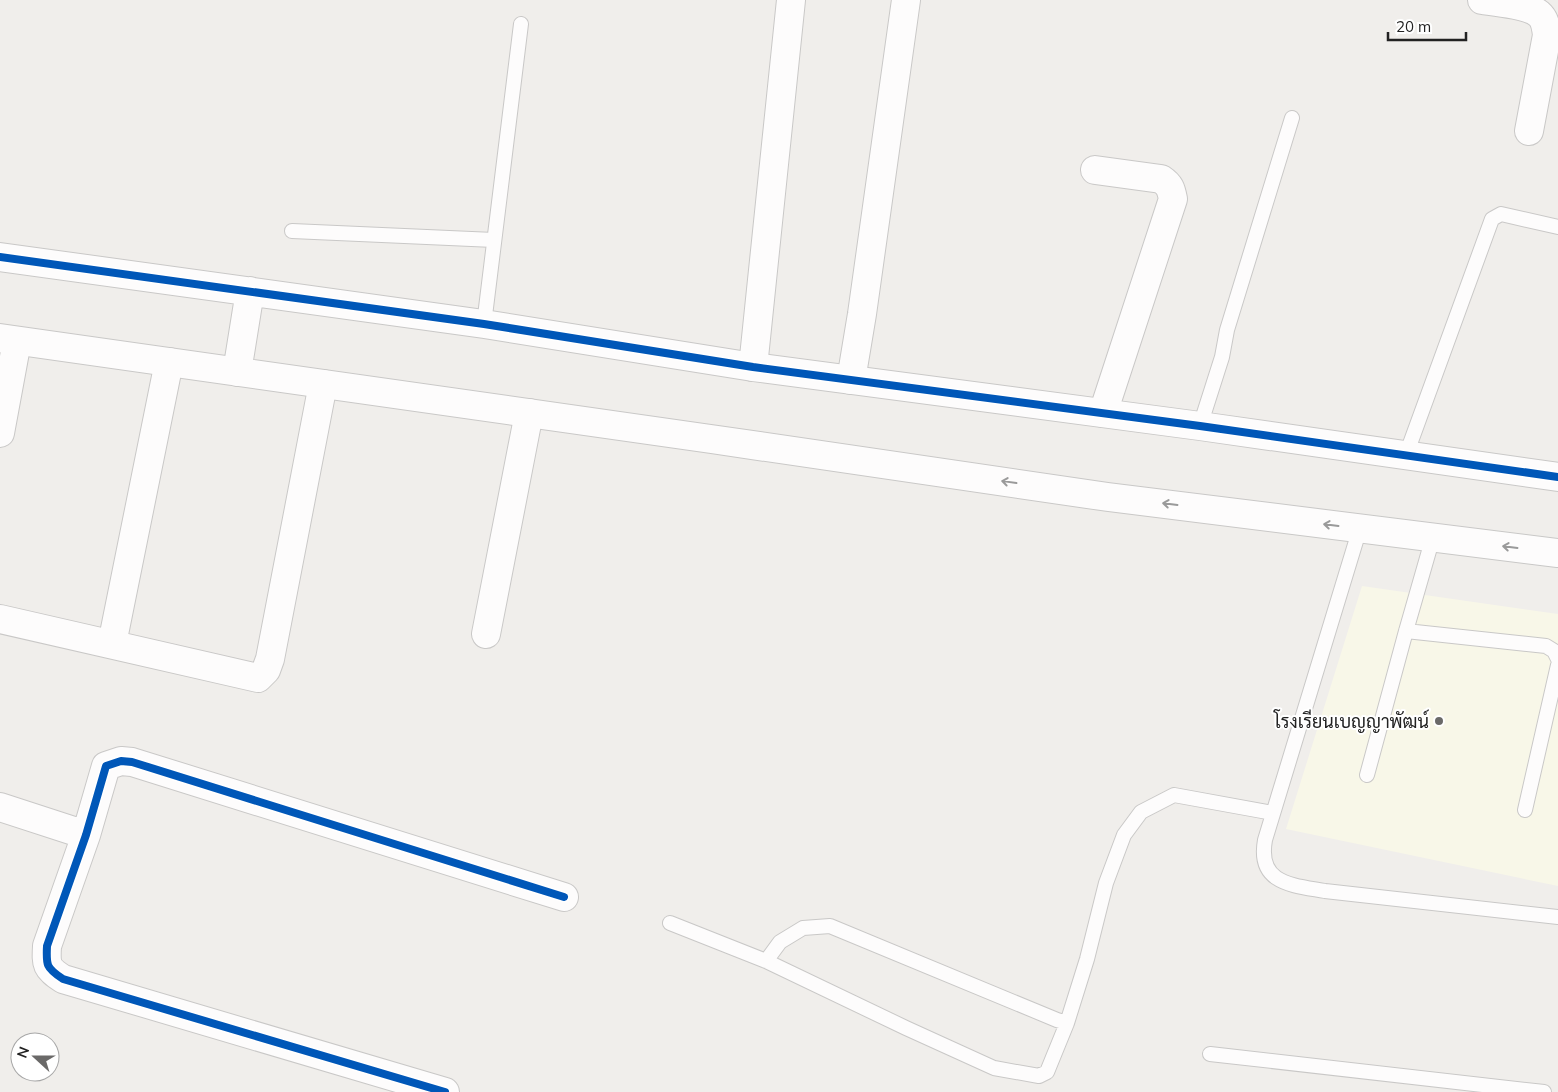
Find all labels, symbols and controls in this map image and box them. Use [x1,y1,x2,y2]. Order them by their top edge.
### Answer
scale bar [1388,10,1466,42]
text: 20 m [1396,17,1431,36]
one-way arrow [1001,477,1017,487]
one-way arrow [1162,499,1178,509]
one-way arrow [1323,520,1339,530]
one-way arrow [1502,542,1518,552]
place label: โรงเรียนเบญญาพัฒน์ [1273,709,1429,733]
marker: โรงเรียนเบญญาพัฒน์ [1433,715,1445,727]
north arrow [10,1032,60,1082]
text: N [13,1044,33,1061]

